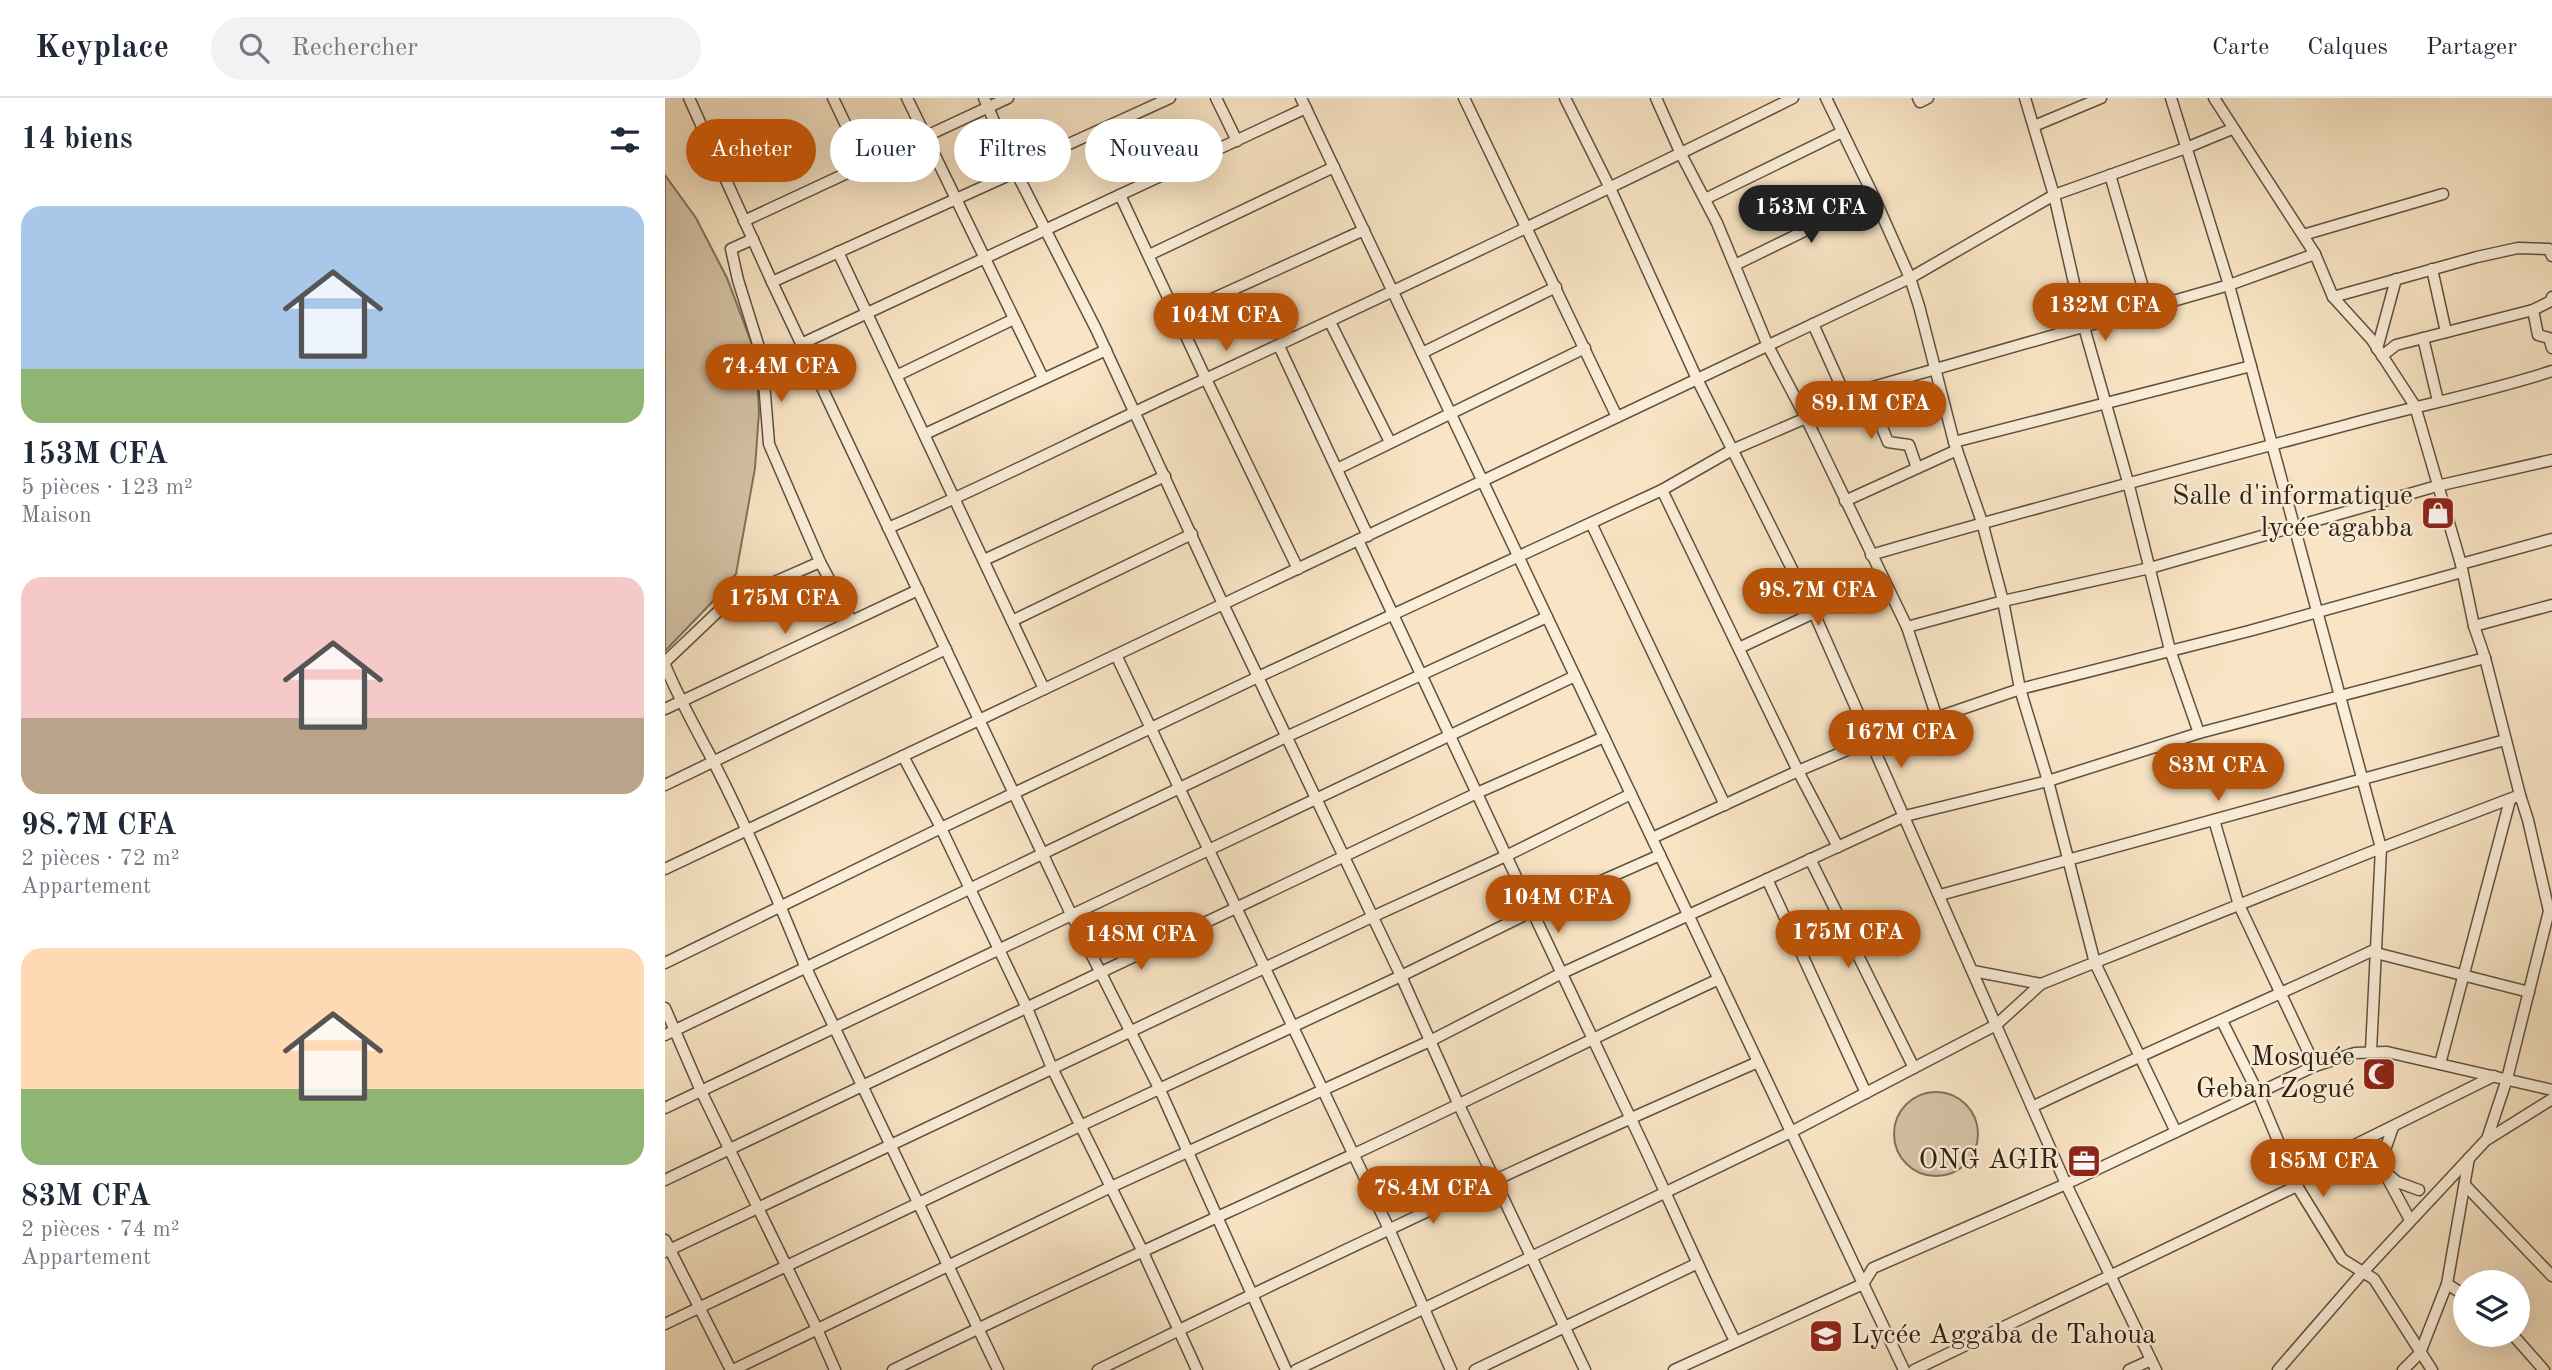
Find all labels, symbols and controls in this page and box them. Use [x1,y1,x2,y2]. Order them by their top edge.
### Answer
search box [211,17,701,80]
icon: search [235,29,273,67]
text: Keyplace [35,32,169,65]
text: Rechercher [291,35,418,61]
text: Carte [2212,36,2269,60]
text: Calques [2307,36,2388,60]
text: Partager [2426,36,2517,60]
chip: Acheter [686,119,816,182]
chip: Louer [830,119,940,182]
chip: Filtres [954,119,1071,182]
chip: Nouveau [1085,119,1223,182]
icon: filters [606,121,644,159]
text: 14 biens [21,125,133,155]
pin: 153M CFA [1739,186,1883,245]
text: 153M CFA [1755,196,1867,219]
icon: home [270,251,396,377]
pin: 132M CFA [2033,284,2177,343]
pin: 104M CFA [1154,294,1298,353]
text: 132M CFA [2049,294,2161,317]
text: 104M CFA [1170,304,1282,327]
pin: 74.4M CFA [701,344,861,404]
text: 74.4M CFA [721,355,841,378]
pin: 89.1M CFA [1791,382,1951,441]
text: 89.1M CFA [1811,392,1931,415]
text: 153M CFA [21,440,168,470]
text: 5 pièces · 123 m² [21,476,193,499]
place label: Salle d'informatique lycée agabba [2172,483,2413,543]
shop icon: Salle d'informatique lycée agabba [2419,494,2457,532]
text: Maison [21,504,92,527]
pin: 98.7M CFA [1738,568,1898,628]
pin: 175M CFA [713,576,857,636]
text: 98.7M CFA [1758,579,1878,602]
text: 175M CFA [729,587,841,610]
icon: home [270,622,396,748]
pin: 167M CFA [1829,710,1973,770]
text: 167M CFA [1845,721,1957,744]
pin: 83M CFA [2153,744,2283,803]
text: 83M CFA [2168,754,2268,777]
text: 98.7M CFA [21,811,177,841]
text: 2 pièces · 72 m² [21,847,180,870]
text: Appartement [21,875,151,898]
pin: 104M CFA [1486,876,1630,935]
text: 104M CFA [1502,886,1614,909]
pin: 175M CFA [1776,910,1920,970]
pin: 148M CFA [1069,912,1213,972]
text: 175M CFA [1792,921,1904,944]
text: 148M CFA [1085,923,1197,946]
icon: home [270,993,396,1119]
place label: Mosquée Geban Zogué [2196,1044,2355,1104]
mosque icon: Mosquée Geban Zogué [2360,1055,2398,1093]
pin: 185M CFA [2251,1140,2395,1199]
office icon: ONG AGIR [2065,1142,2103,1180]
place label: ONG AGIR [1919,1147,2059,1175]
text: 185M CFA [2267,1150,2379,1173]
pin: 78.4M CFA [1353,1166,1513,1226]
text: 78.4M CFA [1373,1177,1493,1200]
text: 83M CFA [21,1182,151,1212]
text: 2 pièces · 74 m² [21,1218,180,1241]
text: Appartement [21,1246,151,1269]
map controls [2453,1270,2530,1347]
button: layers [2453,1270,2530,1347]
school or university icon: Lycée Aggaba de Tahoua [1807,1317,1845,1355]
place label: Lycée Aggaba de Tahoua [1851,1322,2156,1350]

